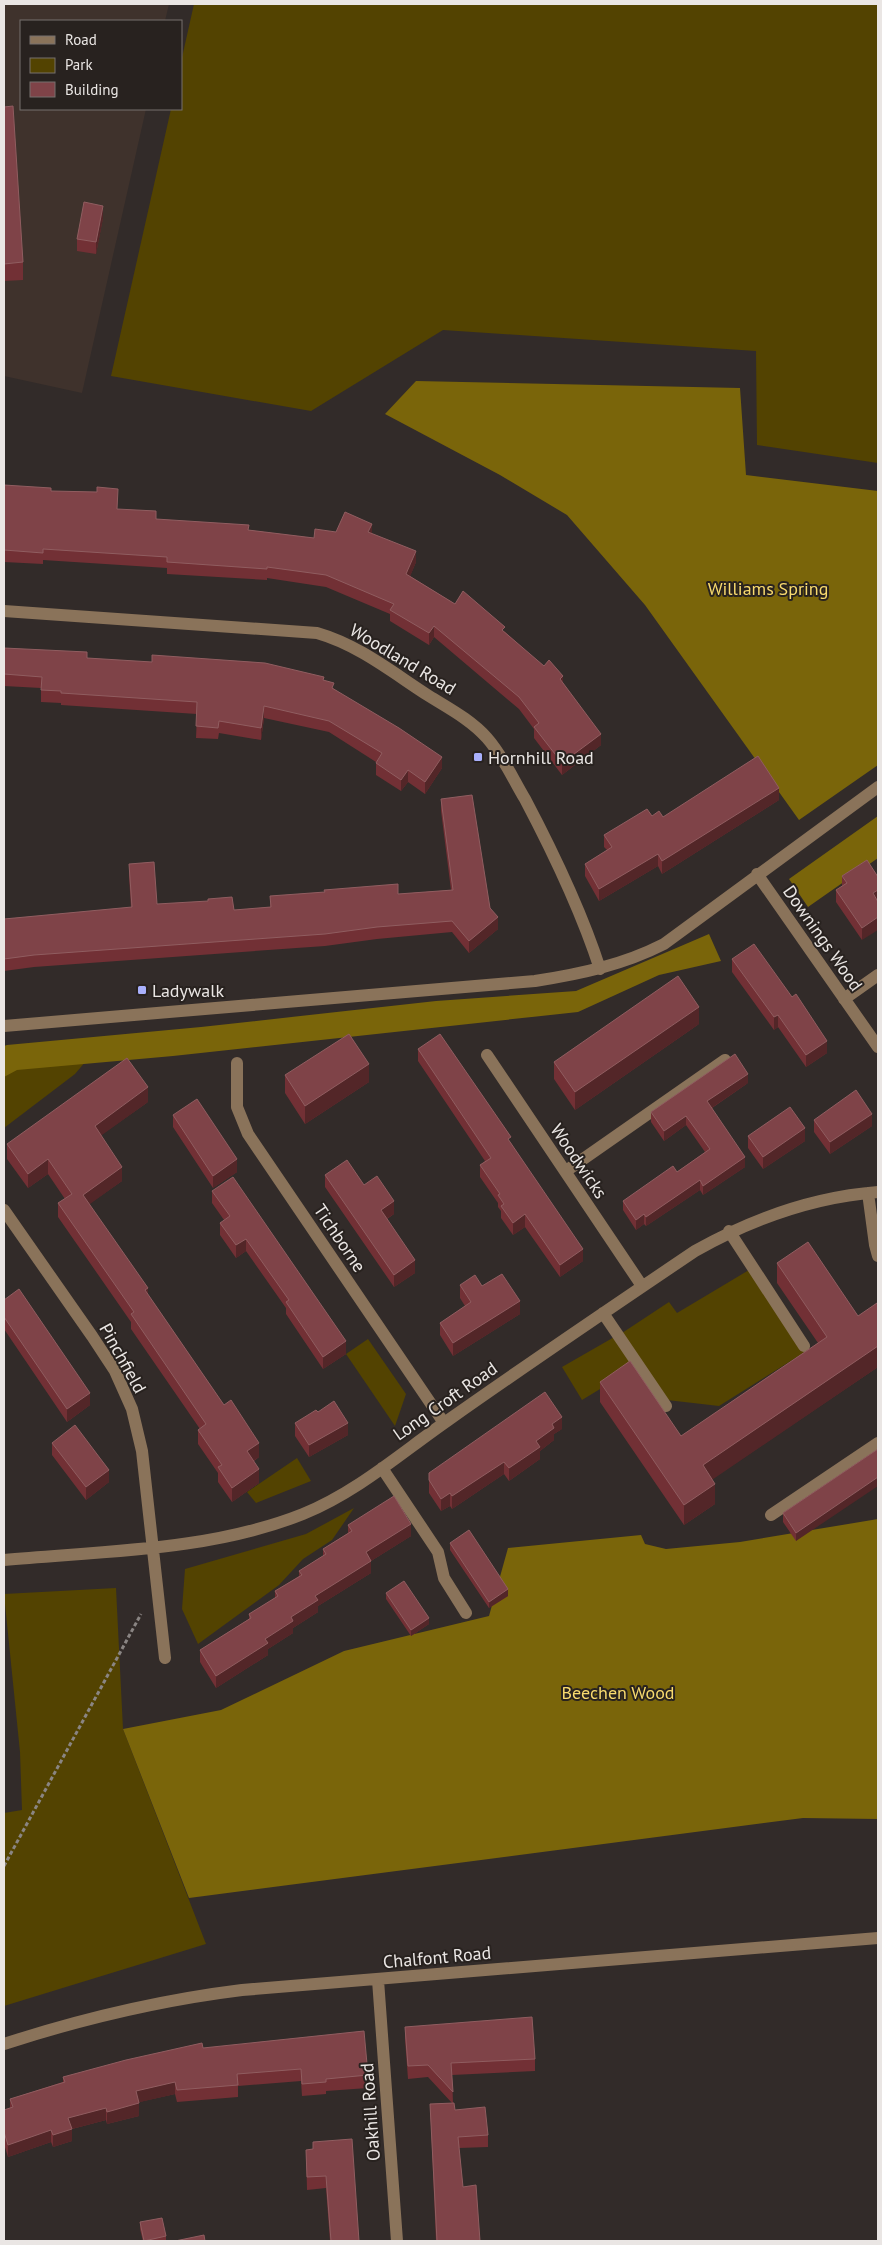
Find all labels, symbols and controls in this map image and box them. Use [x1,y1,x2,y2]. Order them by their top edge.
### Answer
legend [20,20,182,110]
text: Road [65,30,97,49]
text: Park [65,55,93,74]
text: Building [65,80,119,99]
park label: Williams Spring [708,577,828,600]
street label: Woodland Road [346,618,460,700]
place label: Hornhill Road [488,746,594,769]
marker: Hornhill Road [472,751,484,763]
street label: Downings Wood [778,881,868,995]
place label: Ladywalk [152,979,224,1002]
marker: Ladywalk [136,984,148,996]
street label: Woodwicks [546,1119,612,1203]
street label: Tichborne [309,1200,371,1276]
street label: Pinchfield [94,1319,152,1397]
street label: Long Croft Road [388,1357,502,1445]
park label: Beechen Wood [562,1681,674,1704]
street label: Chalfont Road [382,1941,492,1973]
street label: Oakhill Road [355,2062,385,2162]

